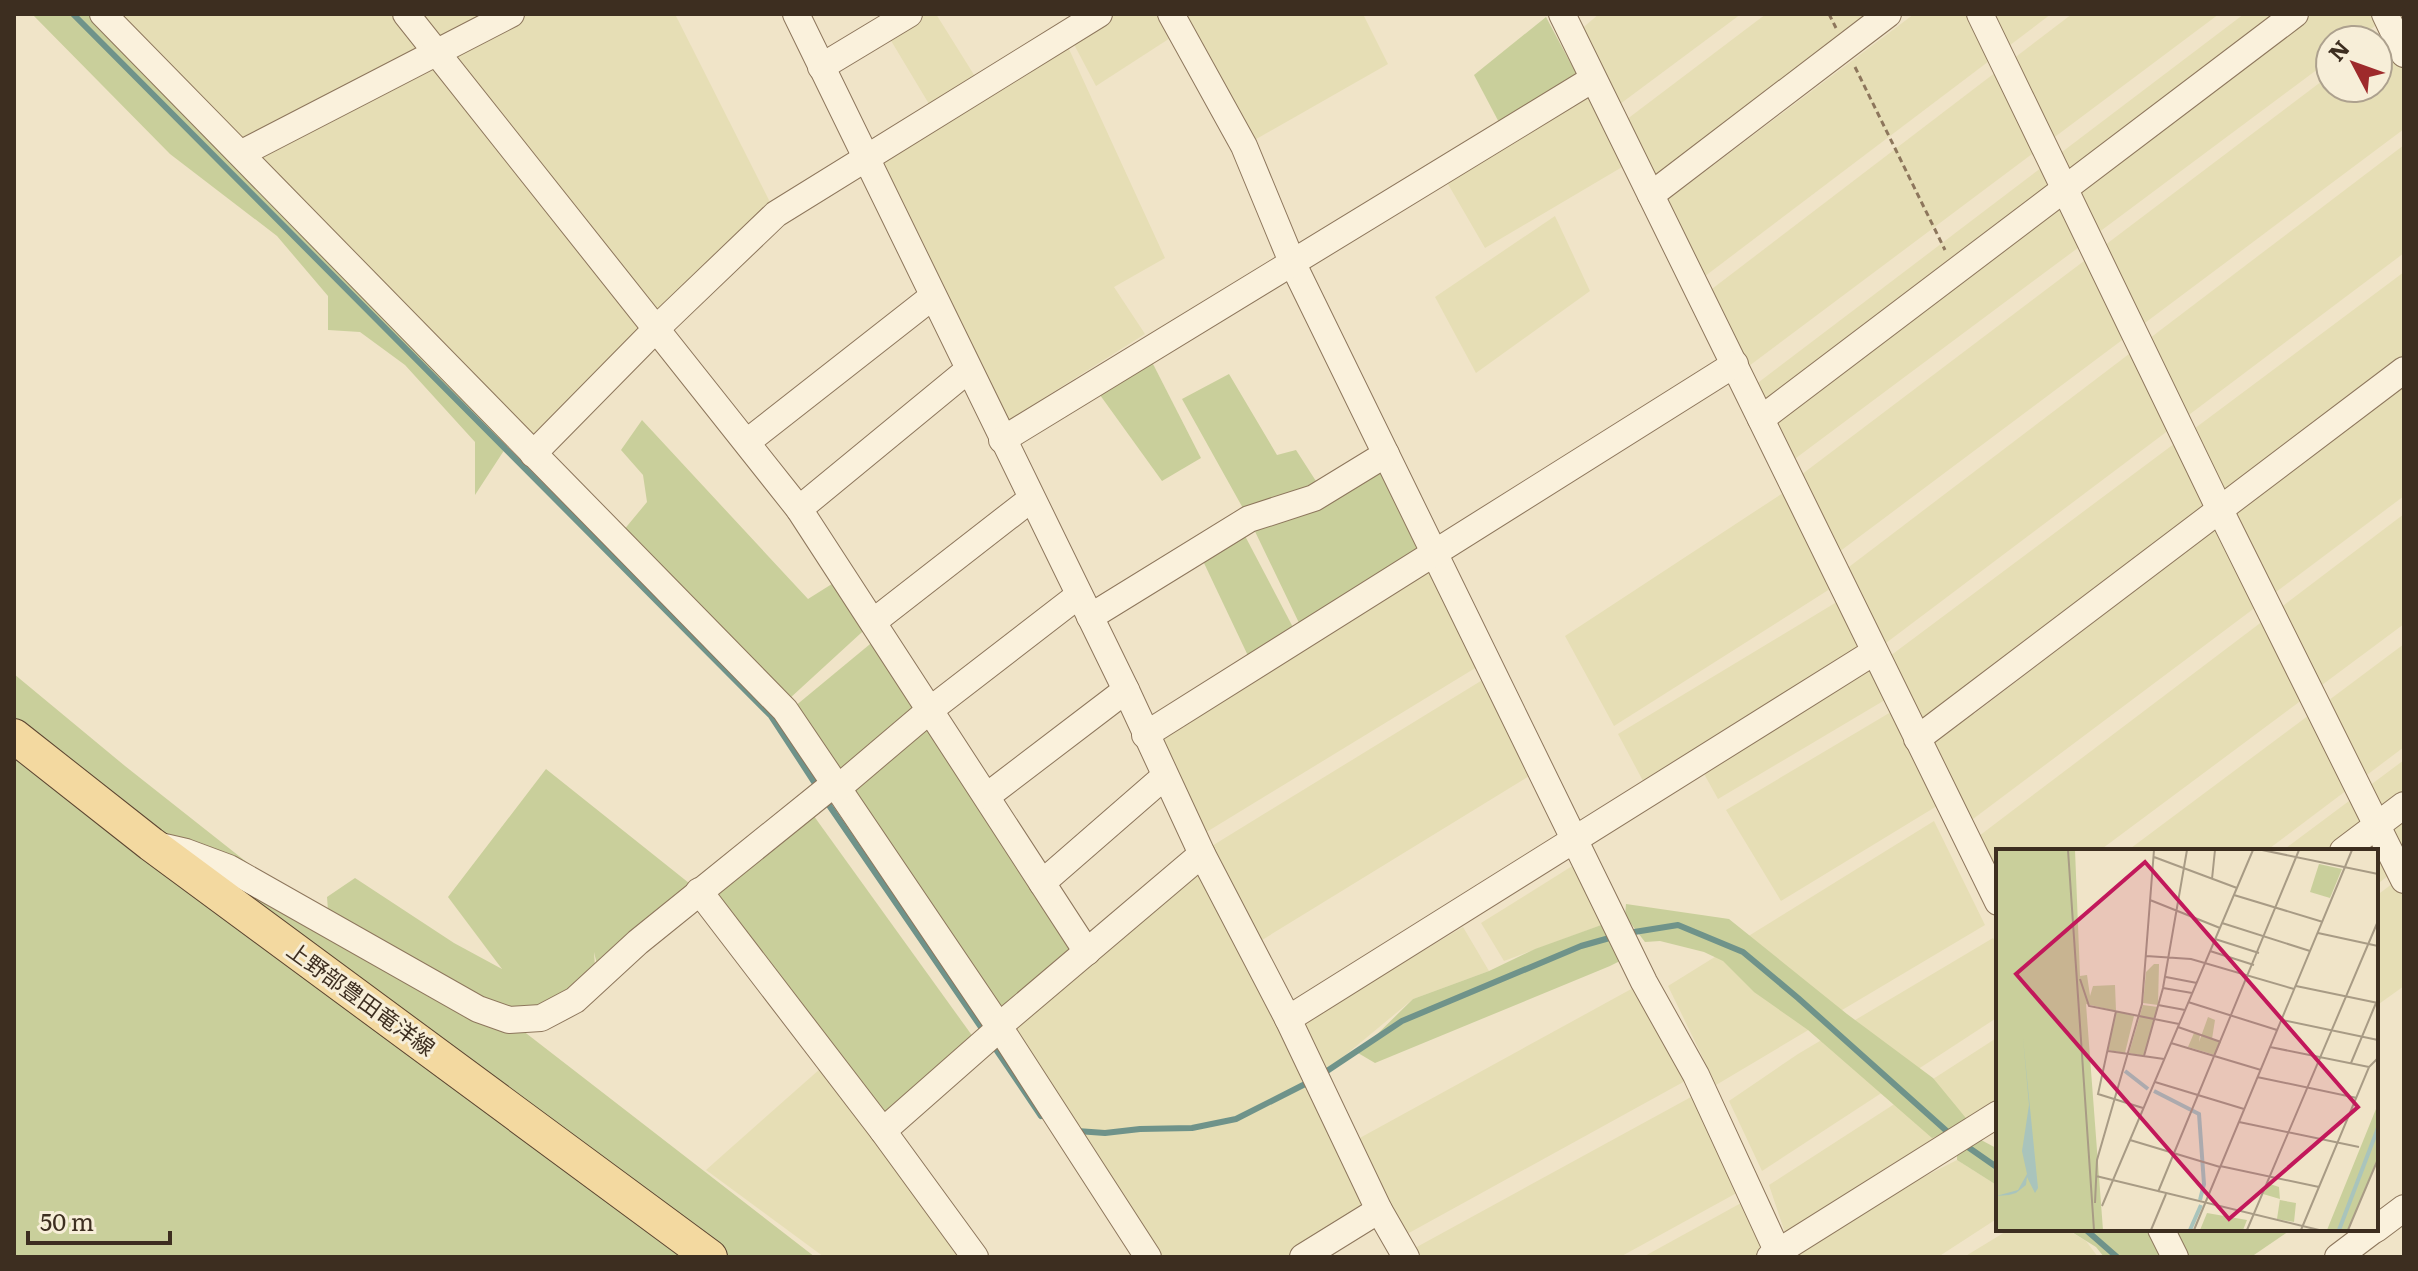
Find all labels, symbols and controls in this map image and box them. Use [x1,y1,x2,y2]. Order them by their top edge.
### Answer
north arrow [2314,24,2394,104]
text: N [2319,32,2356,68]
inset map [1996,849,2378,1231]
street label: 上野部豊田竜洋線 [281,933,443,1063]
scale bar [28,1195,170,1245]
text: 50 m [40,1203,94,1238]

